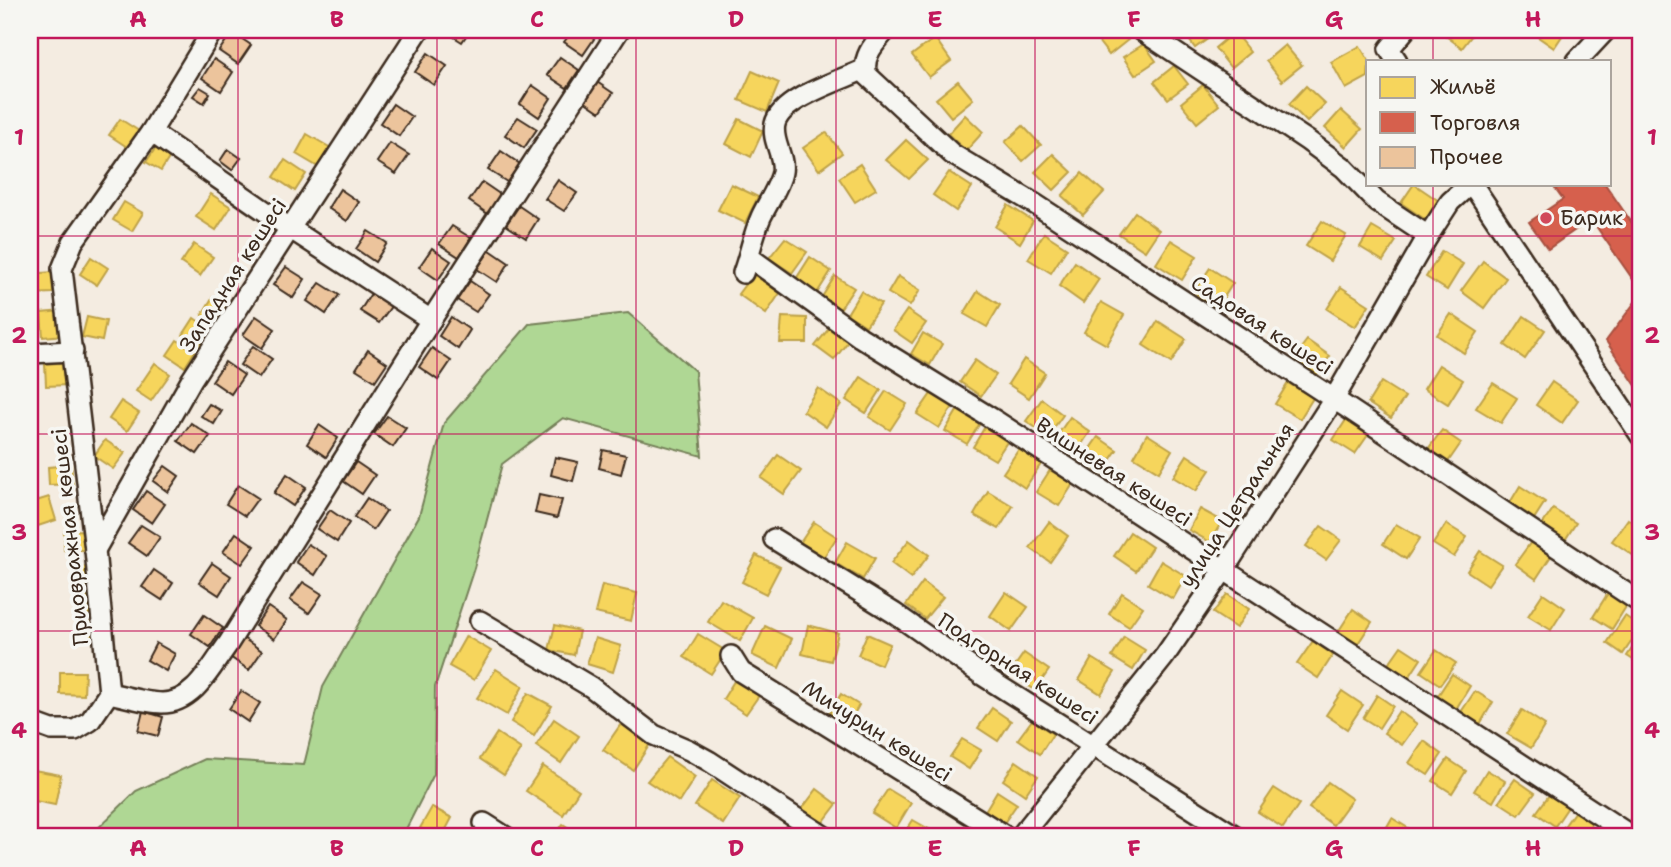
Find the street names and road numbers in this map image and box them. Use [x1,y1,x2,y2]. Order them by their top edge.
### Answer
street label: Западная көшесі [173,193,293,357]
street label: Садовая көшесі [1186,269,1338,381]
street label: Вишневая көшесі [1030,411,1198,533]
street label: улица Цетральная [1173,417,1301,593]
street label: Приовражная көшесі [45,427,95,647]
street label: Подгорная көшесі [933,607,1103,731]
street label: Мичурин көшесі [797,674,957,788]

